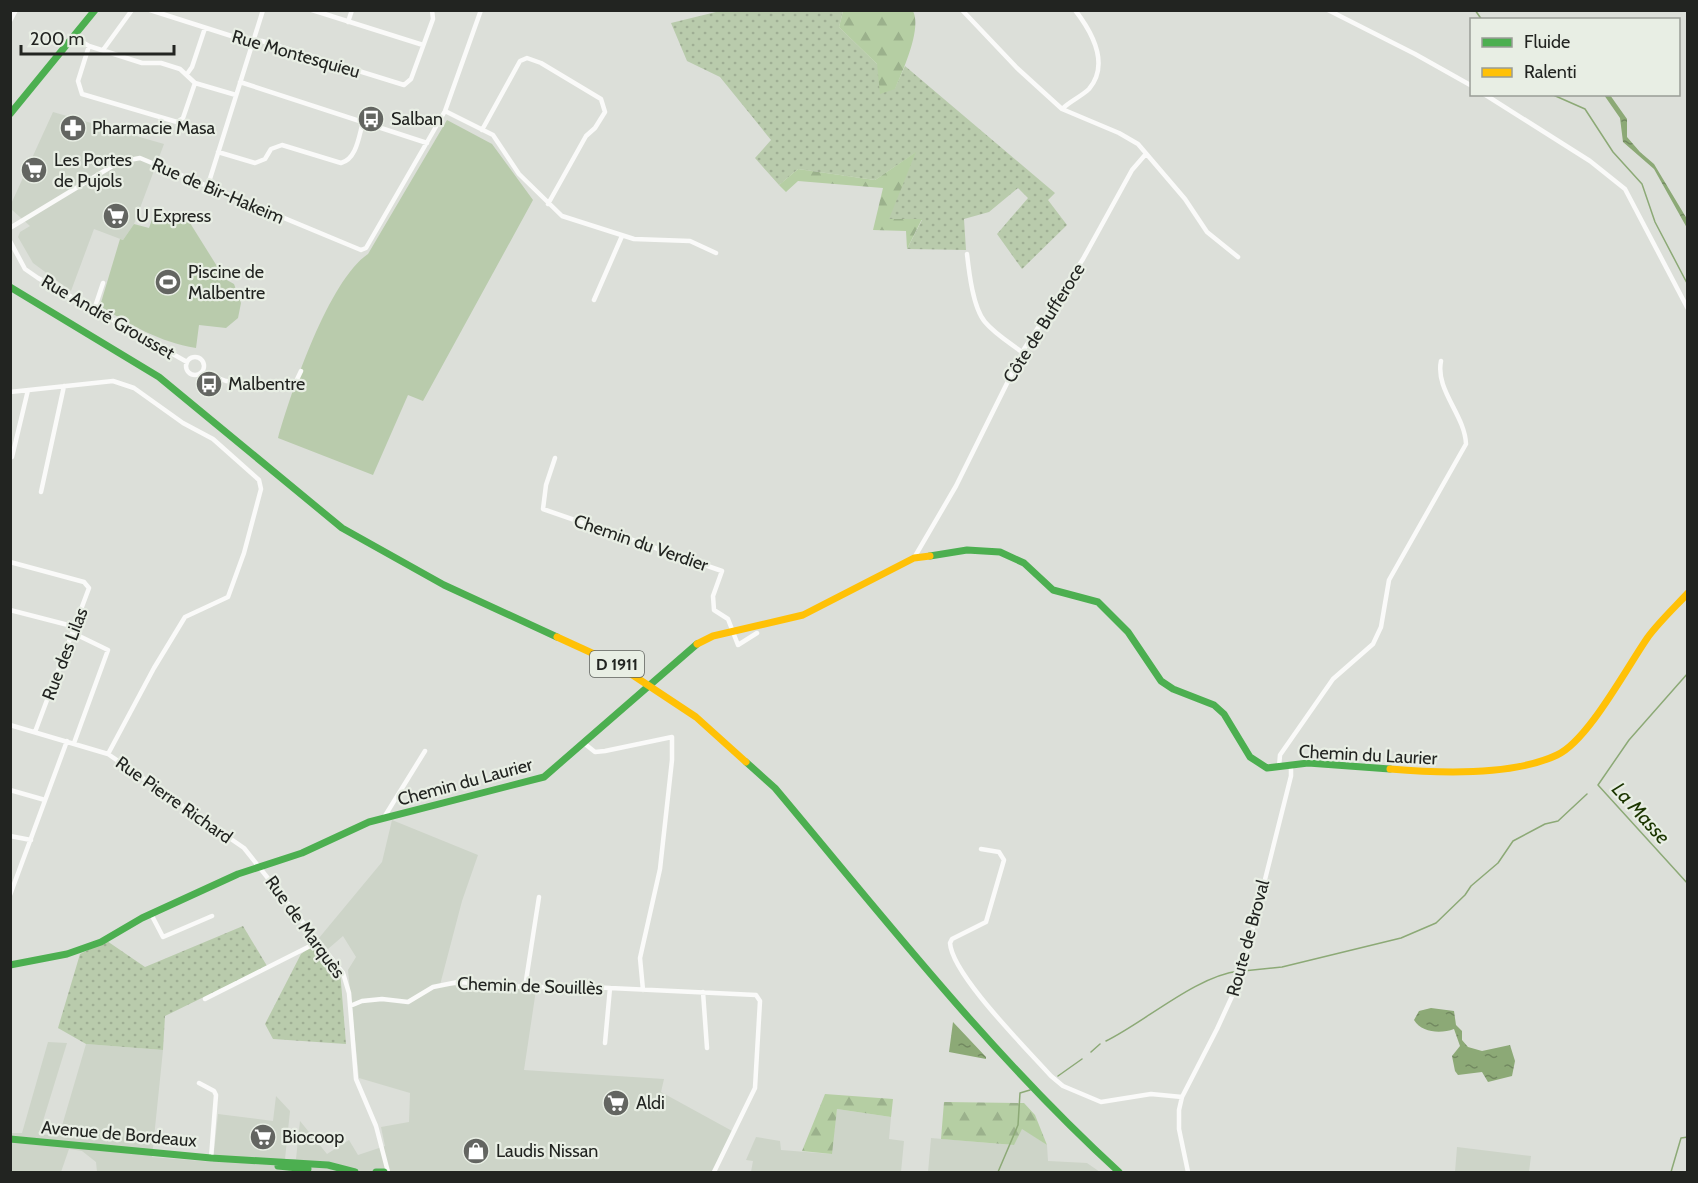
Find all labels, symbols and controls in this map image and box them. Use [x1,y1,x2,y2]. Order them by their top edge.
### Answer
scale bar [21,18,174,56]
legend [1470,18,1680,96]
street label: Rue Montesquieu [229,25,363,83]
text: 200 m [30,28,84,50]
text: Fluide [1524,31,1570,53]
text: Ralenti [1524,61,1577,83]
bus stop icon: Salban [356,104,386,134]
place label: Salban [391,108,443,130]
pharmacy icon: Pharmacie Masa [58,113,88,143]
place label: Pharmacie Masa [92,117,216,139]
place label: Les Portes de Pujols [54,149,132,192]
street label: Rue de Bir-Hakeim [149,153,287,229]
supermarket icon: Les Portes de Pujols [19,155,49,185]
supermarket icon: U Express [101,201,131,231]
place label: U Express [136,205,211,227]
street label: Côte de Bufferoce [998,259,1090,387]
place label: Piscine de Malbentre [188,261,265,304]
sports icon: Piscine de Malbentre [153,267,183,297]
street label: Rue André Grousset [37,270,179,364]
bus stop icon: Malbentre [194,369,224,399]
place label: Malbentre [228,373,305,395]
street label: Chemin du Verdier [571,510,711,576]
street label: Rue des Lilas [37,605,93,703]
road number: D 1911 [590,651,644,677]
street label: Chemin du Laurier [1298,740,1438,770]
street label: Rue Pierre Richard [111,752,237,848]
street label: Chemin du Laurier [395,753,535,811]
water label: La Masse [1607,777,1675,849]
street label: Rue de Marquès [260,871,350,983]
street label: Route de Broval [1222,877,1274,999]
street label: Chemin de Souillès [457,972,603,1000]
supermarket icon: Aldi [601,1088,631,1118]
place label: Aldi [636,1092,665,1114]
street label: Avenue de Bordeaux [40,1116,198,1152]
supermarket icon: Biocoop [248,1122,278,1152]
place label: Biocoop [282,1126,344,1148]
shop icon: Laudis Nissan [461,1136,491,1166]
place label: Laudis Nissan [496,1140,598,1162]

